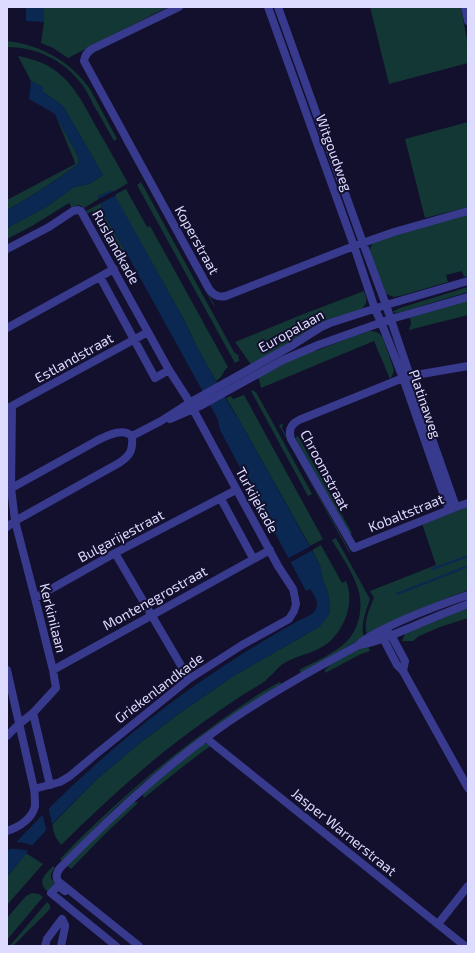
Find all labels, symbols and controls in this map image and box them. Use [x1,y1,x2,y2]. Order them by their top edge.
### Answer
street label: Witgoudweg [313,112,356,194]
street label: Koperstraat [172,202,223,277]
street label: Ruslandkade [89,207,144,287]
street label: Europalaan [255,306,327,356]
street label: Estlandstraat [32,329,116,386]
street label: Platinaweg [406,367,445,441]
street label: Chroomstraat [297,427,354,513]
street label: Turkijekade [232,464,282,536]
street label: Kobaltstraat [366,490,446,535]
street label: Bulgarijestraat [75,506,167,565]
street label: Montenegrostraat [100,562,210,633]
street label: Kerkinilaan [37,581,70,654]
street label: Griekenlandkade [111,649,206,726]
street label: Jasper Warnerstraat [288,784,400,879]

